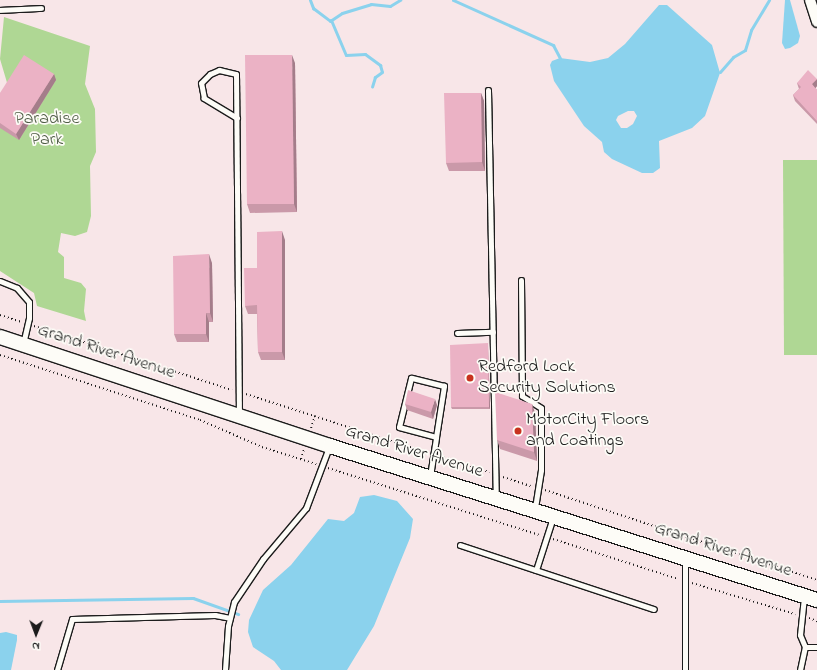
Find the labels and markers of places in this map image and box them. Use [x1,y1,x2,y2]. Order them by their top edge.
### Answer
place label: Redford Lock Security Solutions [478,357,616,400]
marker: Redford Lock Security Solutions [465,373,475,383]
place label: MotorCity Floors and Coatings [526,410,649,452]
marker: MotorCity Floors and Coatings [513,426,523,436]

